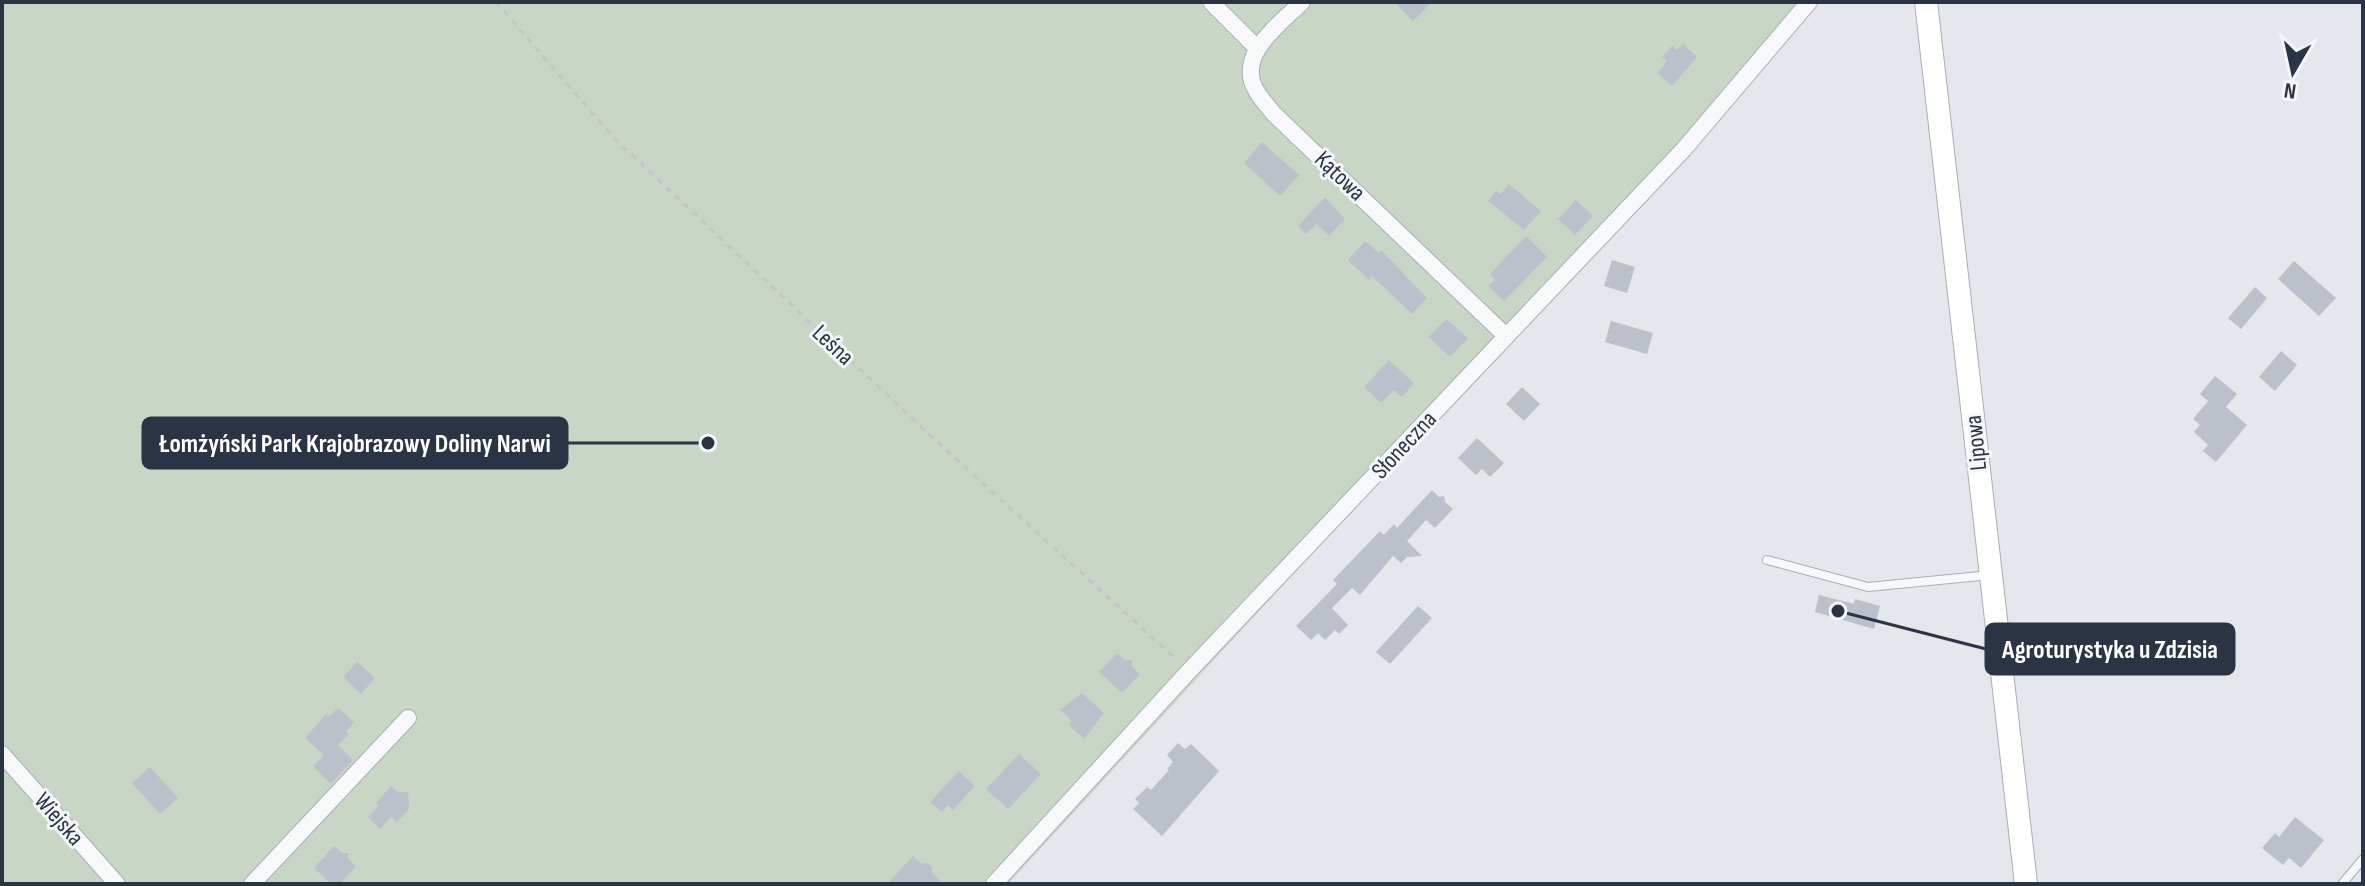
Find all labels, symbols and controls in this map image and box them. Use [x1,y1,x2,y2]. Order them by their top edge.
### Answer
north arrow [2253,32,2333,112]
text: N [2282,76,2298,105]
street label: Kątowa [1309,145,1371,207]
street label: Leśna [806,319,860,371]
street label: Słoneczna [1365,405,1443,485]
street label: Lipowa [1959,414,1993,472]
callout: Łomżyński Park Krajobrazowy Doliny Narwi [143,418,567,468]
text: Łomżyński Park Krajobrazowy Doliny Narwi [158,429,551,460]
callout: Agroturystyka u Zdzisia [1986,624,2234,674]
text: Agroturystyka u Zdzisia [2001,635,2218,666]
street label: Wiejska [28,786,90,852]

